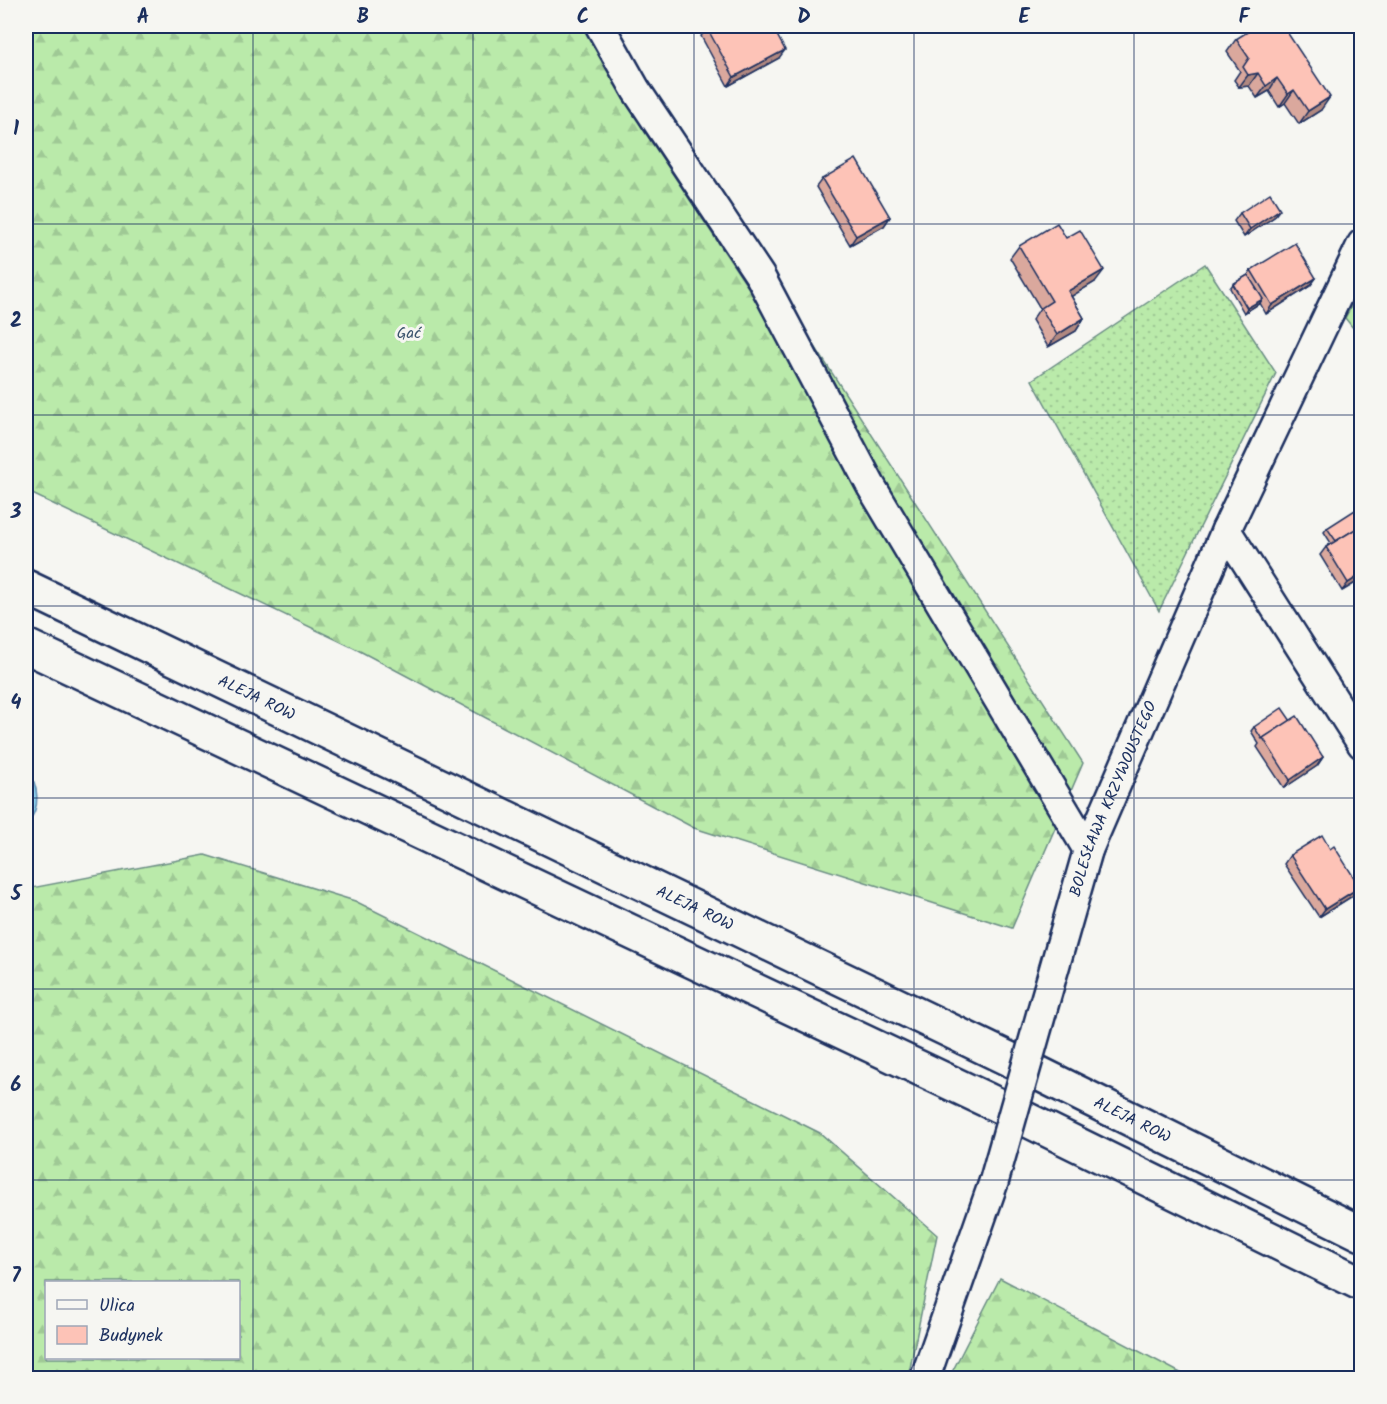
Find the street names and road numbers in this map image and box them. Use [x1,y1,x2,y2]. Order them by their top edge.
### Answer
street label: ALEJA ROW [214,669,300,727]
street label: BOLESŁAWA KRZYWOUSTEGO [1063,697,1163,900]
street label: ALEJA ROW [652,879,738,937]
street label: ALEJA ROW [1090,1090,1175,1150]

